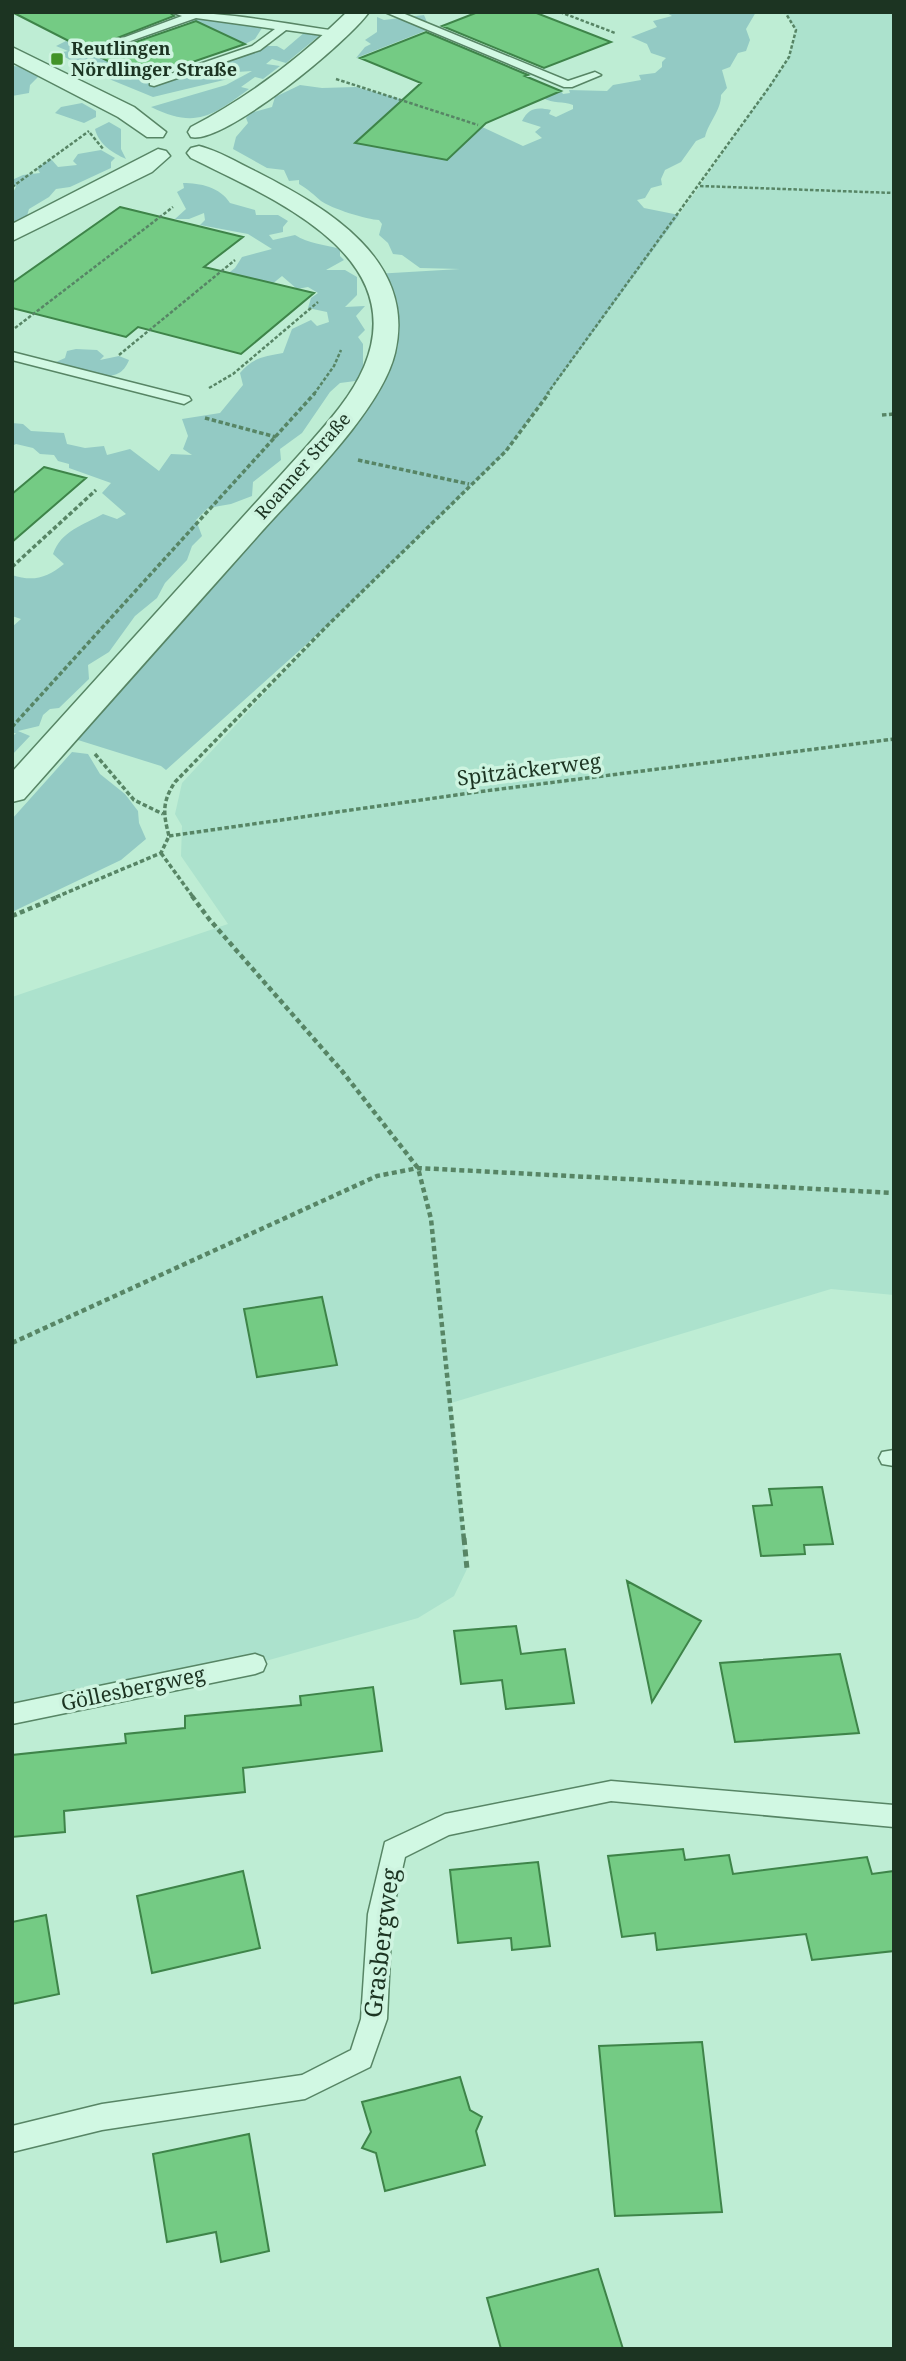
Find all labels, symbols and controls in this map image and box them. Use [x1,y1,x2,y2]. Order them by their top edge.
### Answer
place label: Reutlingen Nördlinger Straße [71,36,237,81]
marker: Reutlingen Nördlinger Straße [49,51,65,67]
street label: Roanner Straße [249,407,355,524]
street label: Spitzäckerweg [455,746,603,792]
street label: Göllesbergweg [58,1659,208,1717]
street label: Grasbergweg [355,1866,406,2020]

